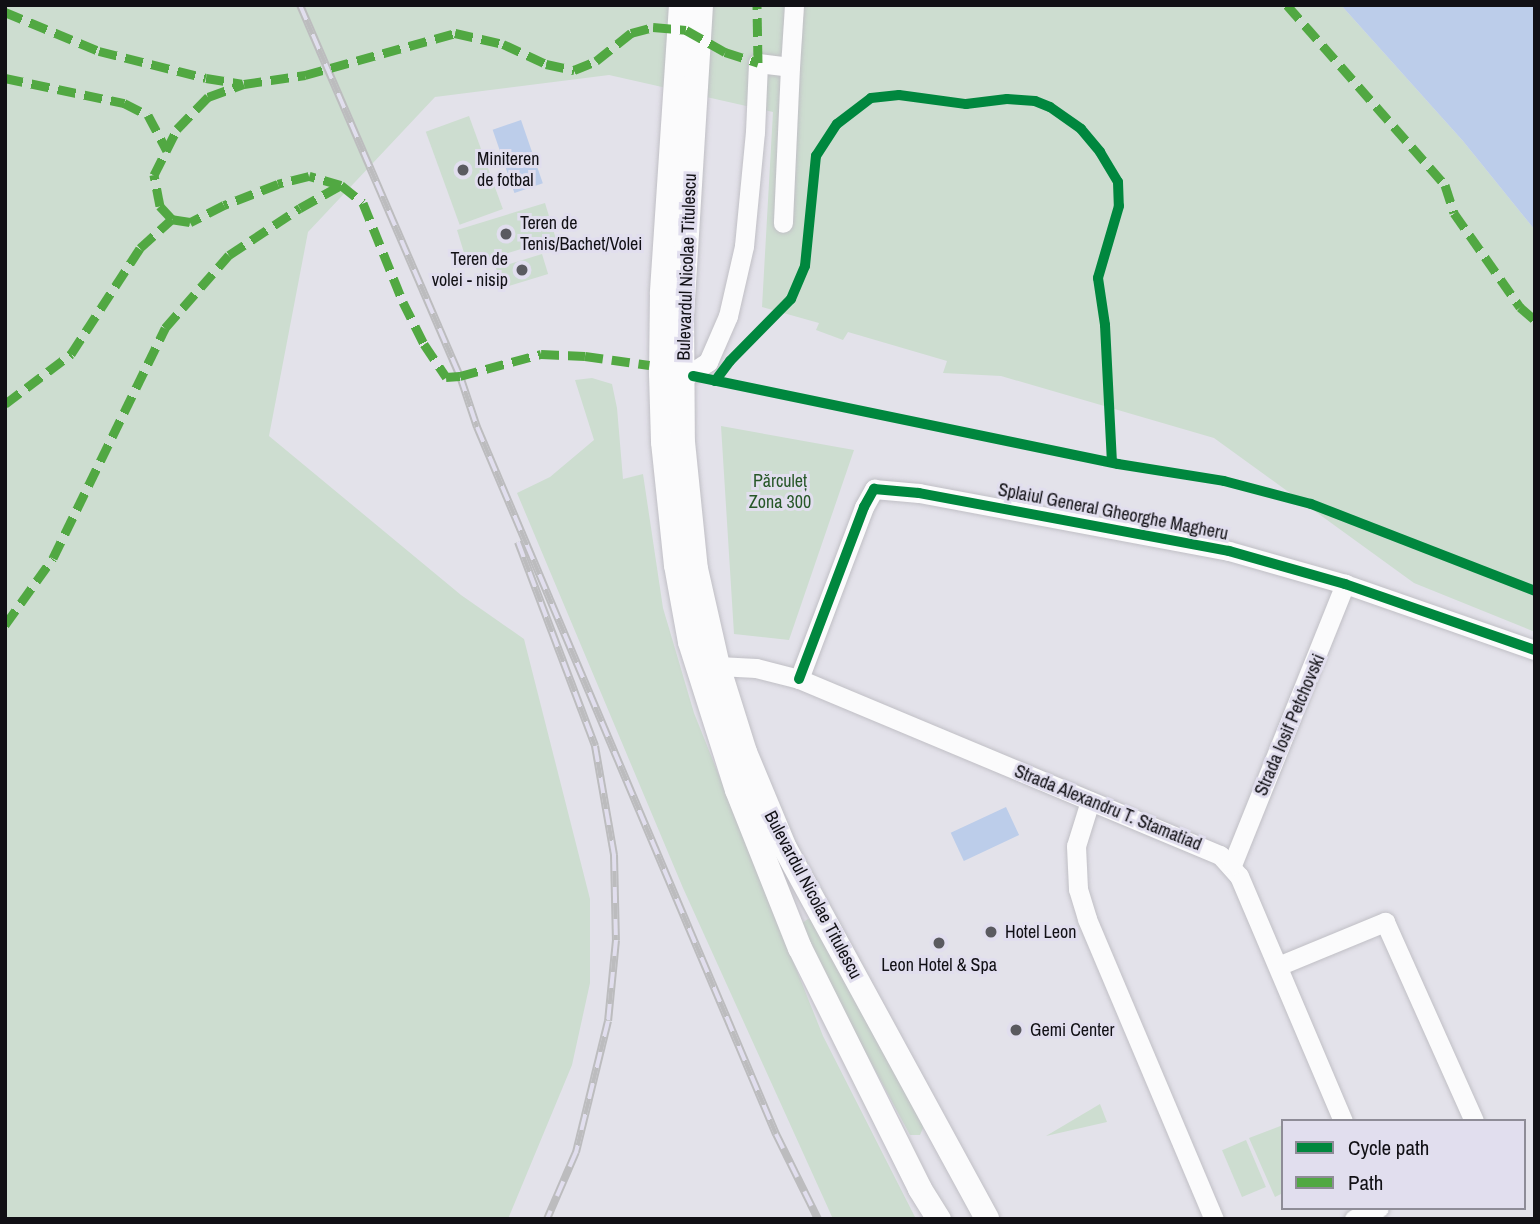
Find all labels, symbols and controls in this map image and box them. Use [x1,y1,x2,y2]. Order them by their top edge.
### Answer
place label: Miniteren de fotbal [477,149,539,192]
marker: Miniteren de fotbal [455,162,471,178]
street label: Bulevardul Nicolae Titulescu [673,173,701,361]
place label: Teren de Tenis/Bachet/Volei [520,213,642,256]
marker: Teren de Tenis/Bachet/Volei [498,226,514,242]
place label: Teren de volei - nisip [432,249,508,292]
marker: Teren de volei - nisip [514,262,530,278]
park label: Părculeț Zona 300 [749,471,811,514]
street label: Splaiul General Gheorghe Magheru [996,479,1230,545]
street label: Strada Iosif Petchovski [1250,651,1330,799]
street label: Strada Alexandru T. Stamatiad [1011,760,1205,856]
street label: Bulevardul Nicolae Titulescu [759,807,867,983]
place label: Hotel Leon [1005,921,1076,943]
marker: Hotel Leon [983,924,999,940]
marker: Leon Hotel & Spa [931,935,947,951]
place label: Leon Hotel & Spa [881,954,997,976]
place label: Gemi Center [1030,1019,1114,1041]
marker: Gemi Center [1008,1022,1024,1038]
legend [1281,1119,1526,1210]
text: Cycle path [1348,1133,1429,1162]
text: Path [1348,1168,1383,1197]

